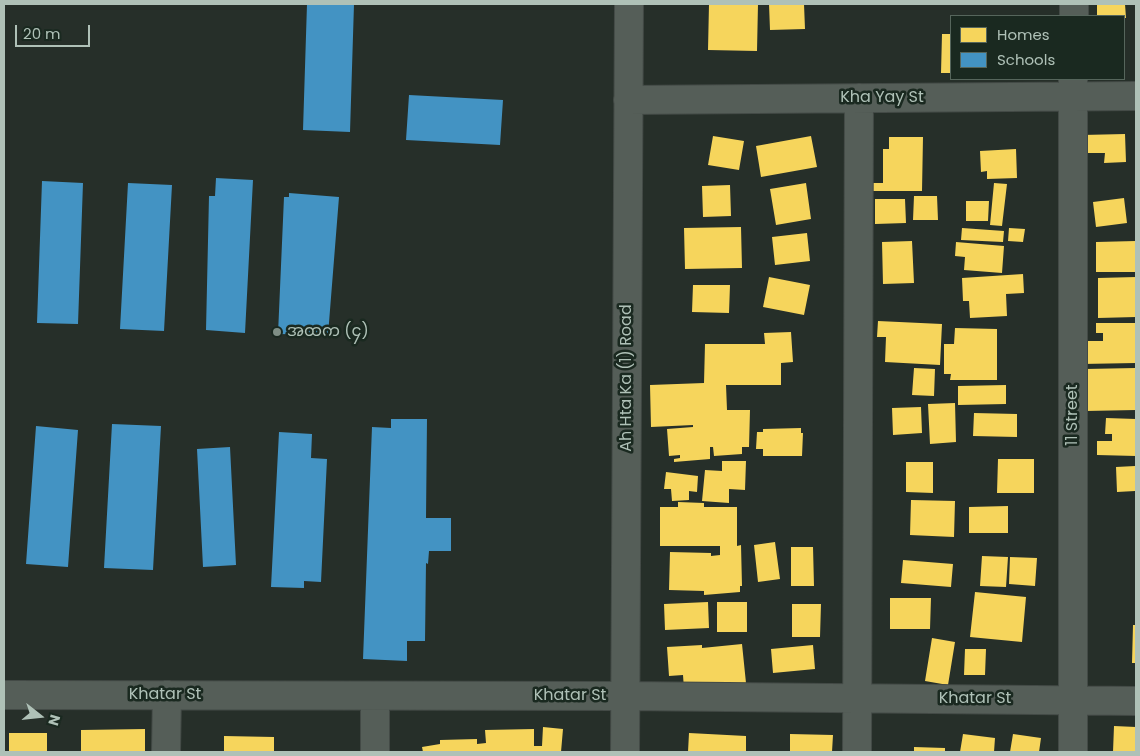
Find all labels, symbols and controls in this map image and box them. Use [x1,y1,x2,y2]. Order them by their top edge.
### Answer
scale bar [18,15,92,47]
legend [950,15,1125,80]
text: 20 m [23,23,61,44]
text: Homes [997,24,1050,45]
text: Schools [997,49,1055,70]
street label: Kha Yay St [840,88,924,108]
street label: Ah Hta Ka (1) Road [617,304,637,452]
place label: အထက (၄) [287,322,369,342]
marker: အထက (၄) [271,326,283,338]
street label: 11 Street [1063,384,1083,446]
street label: Khatar St [129,685,201,705]
street label: Khatar St [534,686,606,706]
street label: Khatar St [939,689,1011,709]
north arrow [15,691,65,741]
text: N [43,712,65,728]

